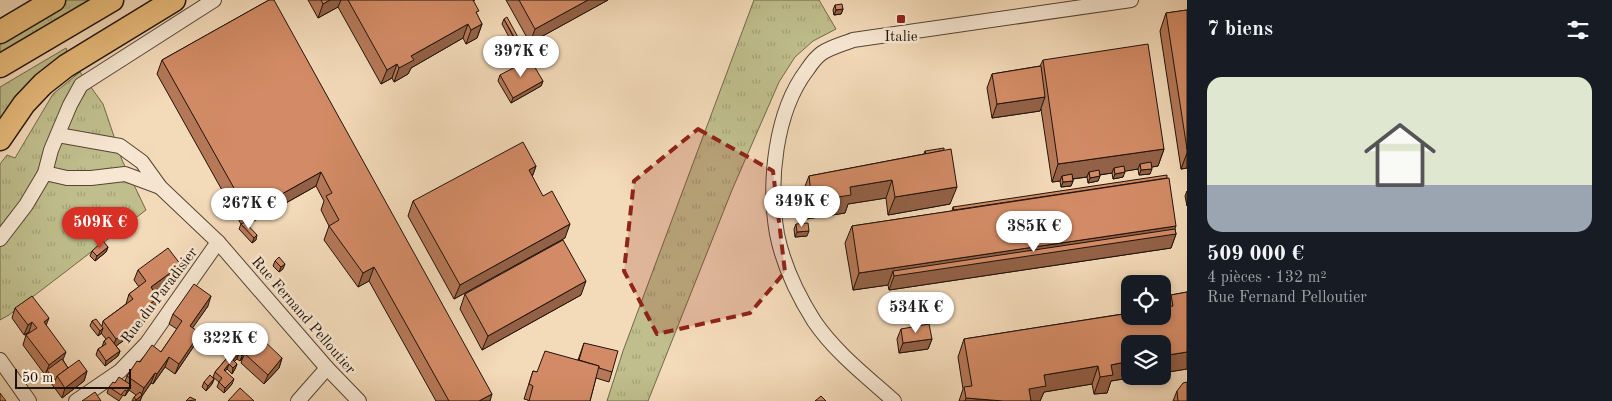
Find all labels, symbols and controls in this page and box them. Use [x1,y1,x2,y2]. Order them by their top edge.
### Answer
marker: Italie [895,13,907,25]
icon: filters [1564,16,1592,44]
text: 7 biens [1207,19,1273,40]
place label: Italie [884,30,918,45]
pin: 397K € [480,36,562,78]
text: 397K € [494,44,548,60]
icon: home [1355,110,1445,200]
pin: 349K € [761,186,843,228]
pin: 267K € [208,188,290,230]
text: 349K € [775,194,829,210]
text: 267K € [222,196,276,212]
pin: 509K € [59,206,141,249]
pin: 385K € [993,210,1075,253]
text: 509K € [73,215,127,231]
text: 385K € [1007,219,1061,235]
text: 509 000 € [1207,244,1304,265]
street label: Rue du Paradisier [119,245,201,347]
street label: Rue Fernand Pelloutier [248,255,358,377]
text: 4 pièces · 132 m² [1207,270,1327,286]
map controls [1121,275,1171,385]
button: locate [1121,275,1171,325]
text: Rue Fernand Pelloutier [1207,290,1367,306]
pin: 534K € [875,292,957,334]
text: 534K € [889,300,943,316]
pin: 322K € [189,322,271,365]
text: 322K € [203,331,257,347]
button: layers [1121,335,1171,385]
scale bar [15,366,131,389]
text: 50 m [22,371,53,385]

